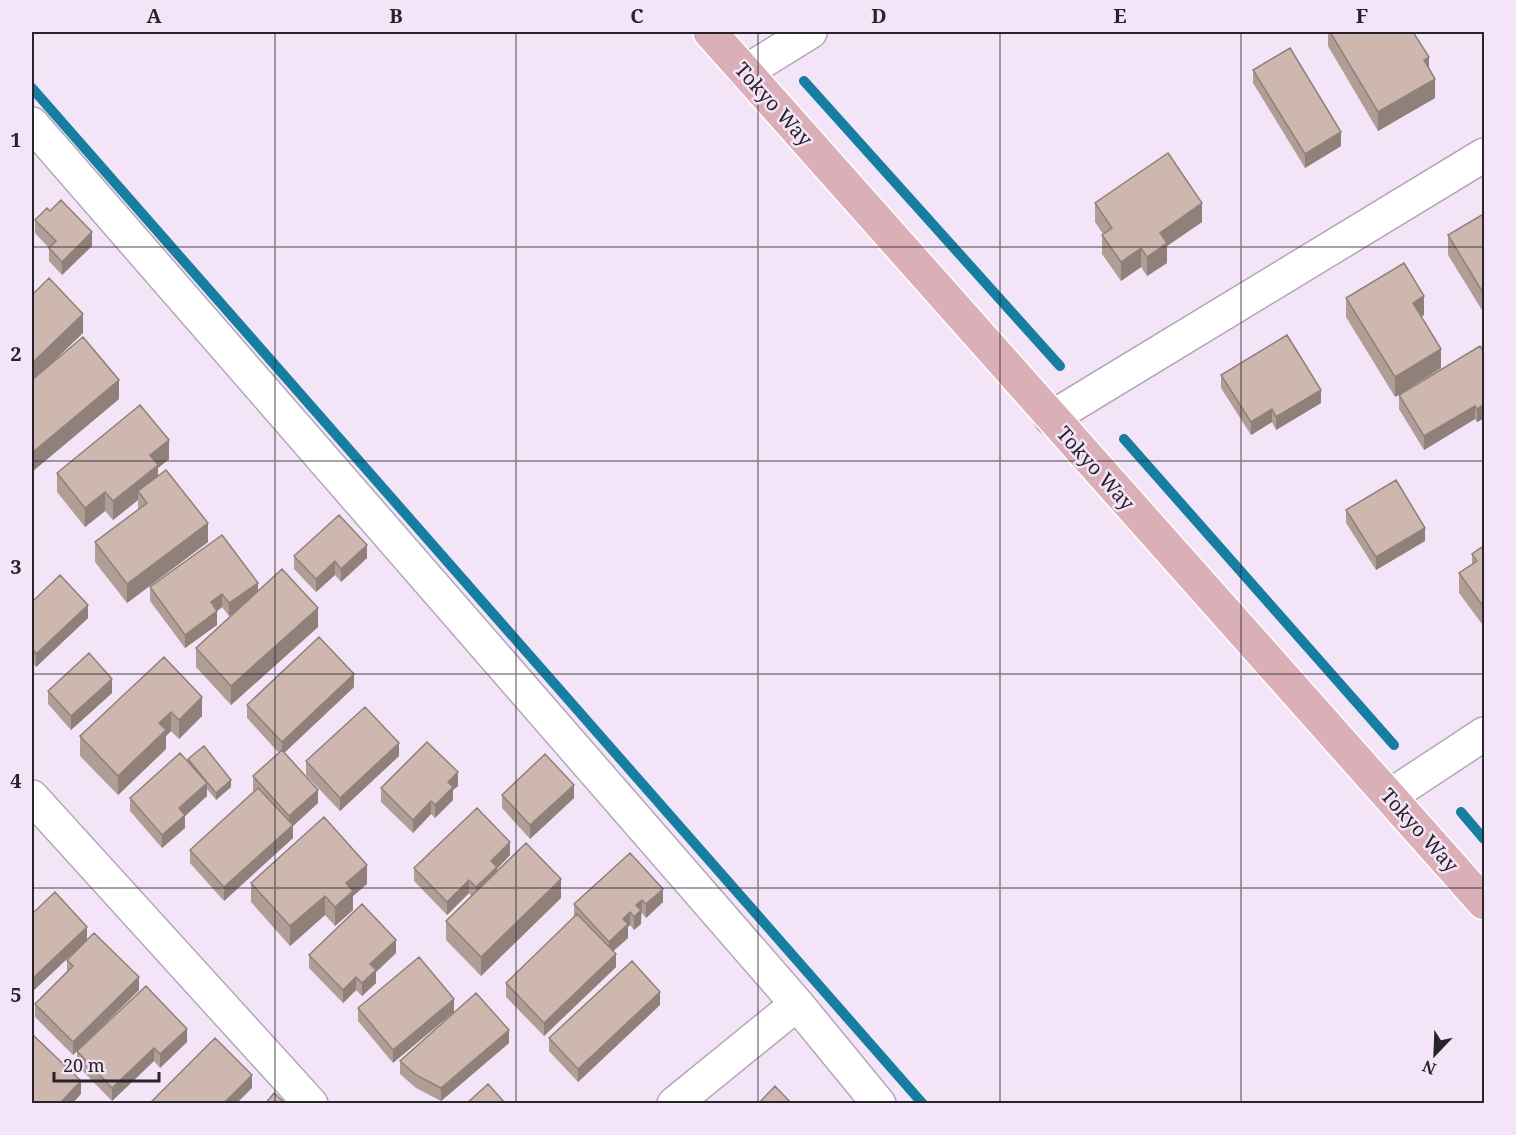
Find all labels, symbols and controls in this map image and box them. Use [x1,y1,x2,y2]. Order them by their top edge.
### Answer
text: A [146,2,162,29]
text: B [389,2,403,29]
text: C [630,2,644,29]
text: D [871,2,887,29]
text: E [1113,2,1127,29]
text: F [1356,2,1368,29]
street label: Tokyo Way [729,56,819,152]
text: 1 [10,126,22,153]
text: 2 [10,340,22,367]
street label: Tokyo Way [1051,420,1141,516]
text: 3 [10,553,22,580]
text: 4 [10,767,22,794]
street label: Tokyo Way [1375,782,1465,878]
text: 5 [10,981,22,1008]
north arrow [1405,1024,1465,1084]
scale bar [54,1045,159,1083]
text: 20 m [63,1053,105,1077]
text: N [1419,1055,1439,1080]

